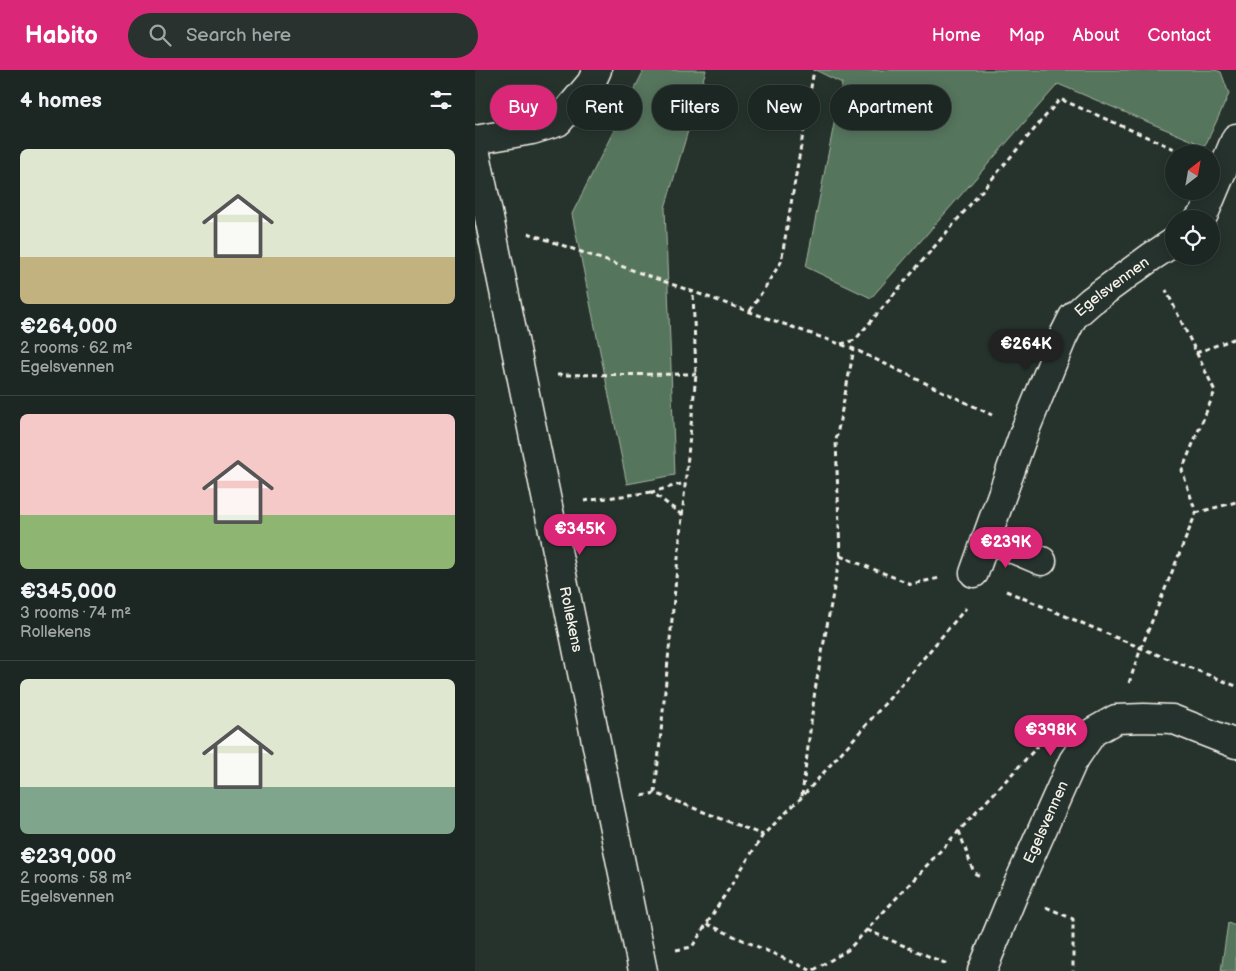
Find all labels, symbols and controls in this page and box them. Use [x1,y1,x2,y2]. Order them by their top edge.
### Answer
search box [128,13,478,58]
text: Habito [25,21,98,50]
icon: search [146,21,174,49]
text: Search here [186,24,291,47]
text: Home [932,25,981,46]
text: Map [1009,25,1045,46]
text: About [1073,25,1120,46]
text: Contact [1148,25,1211,46]
chip: Buy [490,85,557,130]
chip: Rent [567,85,642,130]
chip: Filters [652,85,738,130]
chip: New [748,85,820,130]
chip: Apartment [830,85,951,130]
icon: filters [427,86,455,114]
text: 4 homes [20,88,102,113]
north arrow [1165,145,1220,200]
map controls [1165,145,1220,265]
icon: home [193,181,283,271]
button: locate [1165,210,1220,265]
street label: Egelsvennen [1071,253,1153,321]
text: €264,000 [20,314,117,339]
pin: €264K [991,328,1061,371]
text: €264K [1000,335,1052,354]
text: 2 rooms · 62 m² [20,339,133,358]
text: Egelsvennen [20,358,114,377]
icon: home [193,447,283,537]
pin: €345K [545,514,615,556]
text: €345K [555,520,605,539]
pin: €239K [971,526,1041,569]
text: €239K [981,533,1031,552]
text: €345,000 [20,579,117,604]
street label: Rollekens [555,585,587,654]
text: 3 rooms · 74 m² [20,604,131,623]
text: Rollekens [20,623,91,642]
icon: home [193,712,283,802]
pin: €398K [1016,714,1086,757]
text: €398K [1025,721,1077,740]
street label: Egelsvennen [1019,778,1073,867]
text: €239,000 [20,844,116,869]
text: 2 rooms · 58 m² [20,869,132,888]
text: Egelsvennen [20,888,114,907]

